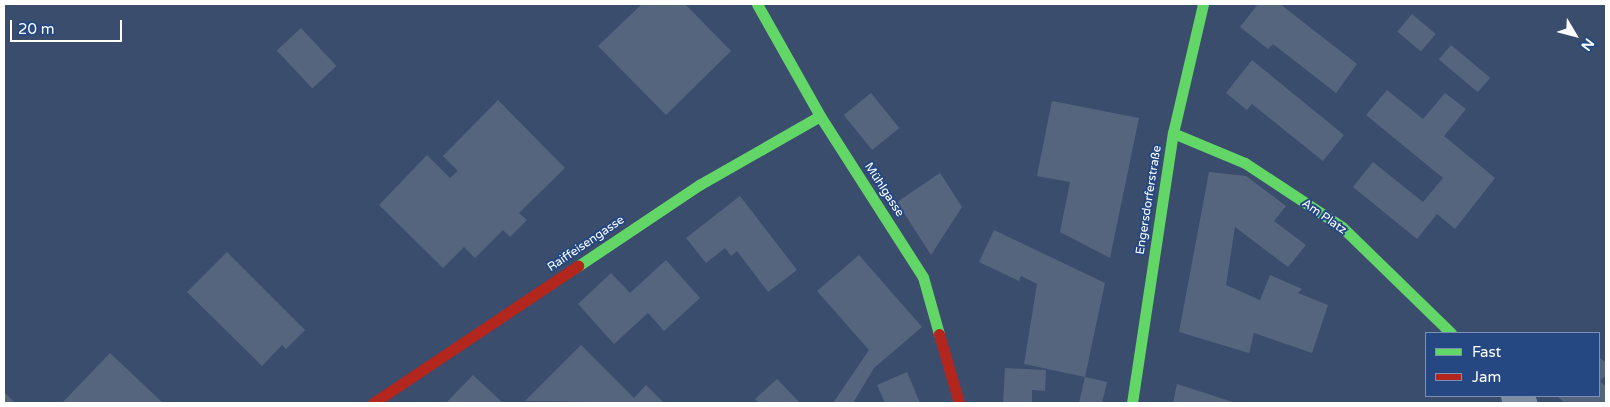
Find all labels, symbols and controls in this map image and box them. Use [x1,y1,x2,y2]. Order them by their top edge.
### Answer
scale bar [12,10,125,42]
north arrow [1550,10,1600,60]
text: 20 m [18,20,55,38]
text: N [1577,35,1598,54]
street label: Engersdorferstraße [1133,144,1165,256]
street label: Mühlgasse [861,160,907,220]
street label: Am Platz [1299,196,1349,238]
street label: Raiffeisengasse [545,213,627,275]
legend [1425,332,1600,397]
text: Fast [1472,343,1501,361]
text: Jam [1472,368,1501,386]

